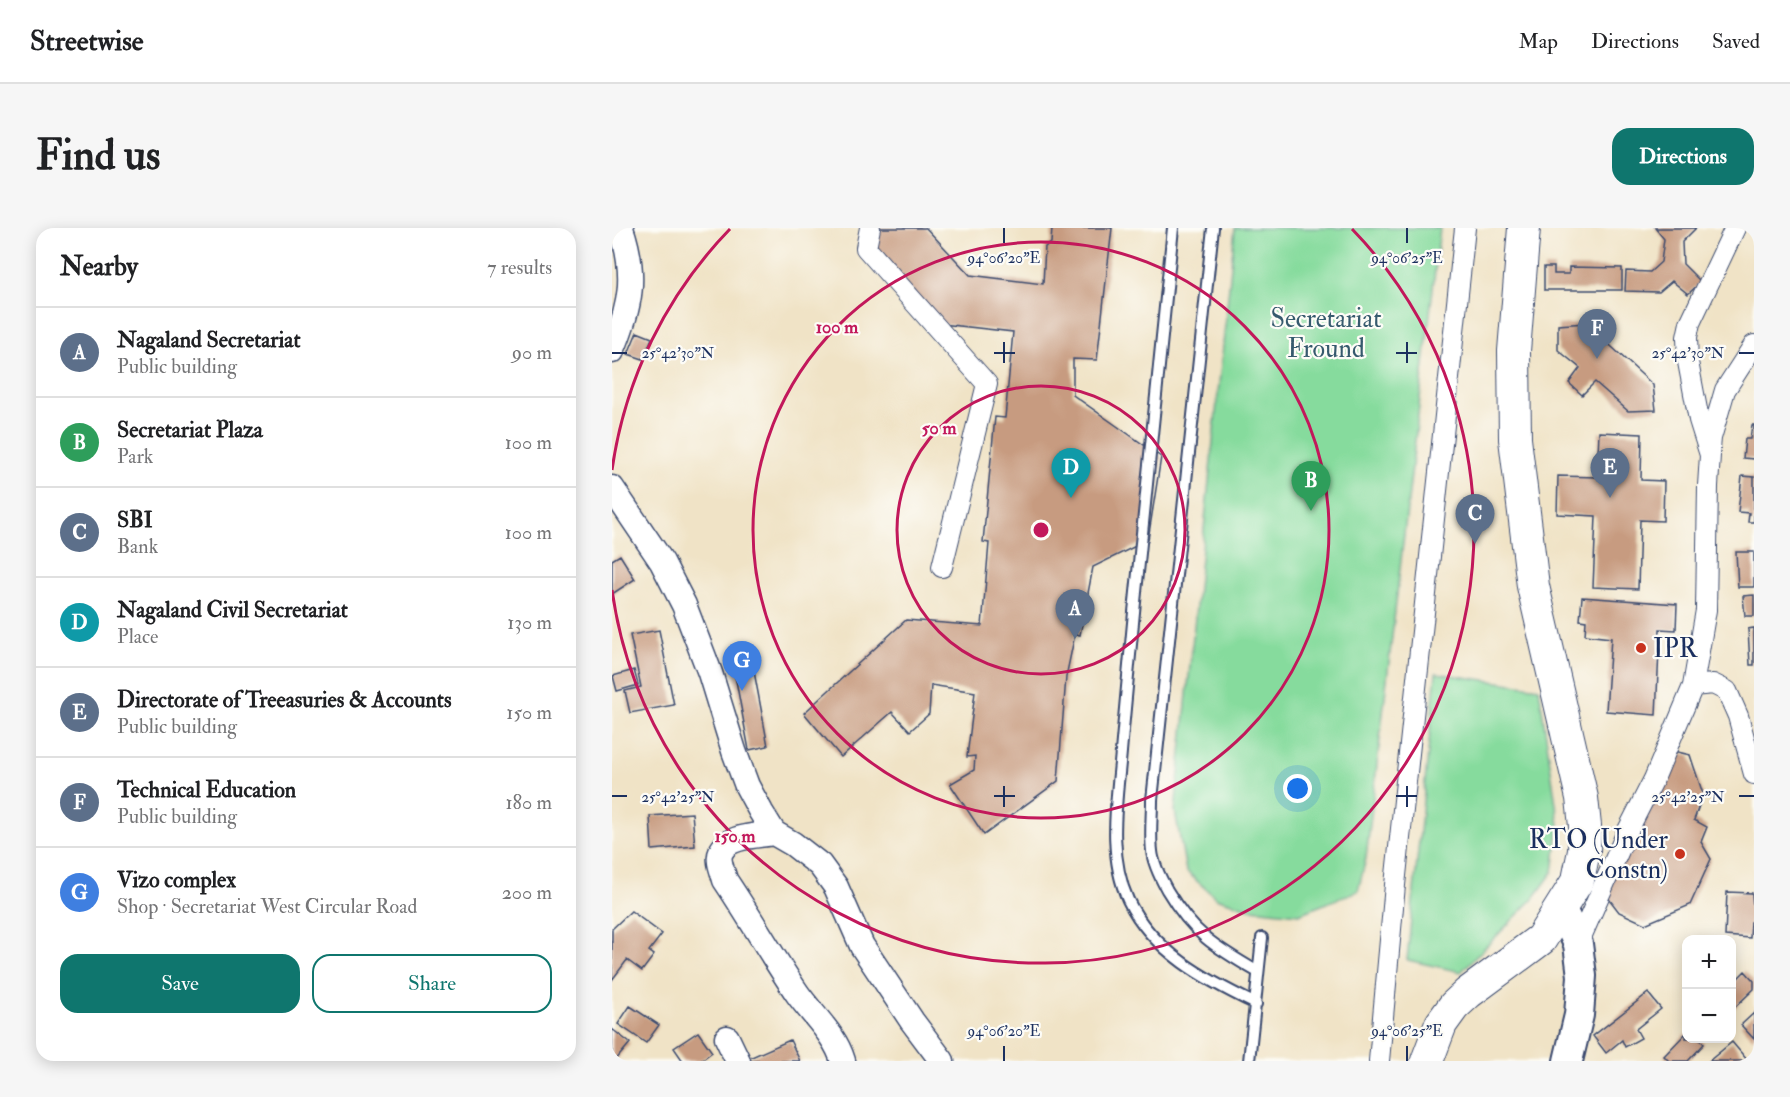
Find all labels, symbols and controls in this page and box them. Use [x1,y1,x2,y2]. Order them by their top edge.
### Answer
text: Streetwise [30,24,144,59]
text: Map [1518,28,1558,55]
text: Directions [1591,28,1679,55]
text: Saved [1712,28,1760,55]
button: Directions [1612,128,1754,185]
text: Find us [36,130,160,182]
text: 94°06'20"E [967,249,1041,268]
text: 94°06'25"E [1370,249,1443,268]
text: Nearby [60,251,138,283]
text: 7 results [487,255,552,280]
park label: Secretariat Fround [1270,303,1382,365]
pin: F [1578,310,1616,359]
text: 100 m [816,316,859,339]
text: Nagaland Secretariat [117,326,301,354]
text: A [73,340,86,365]
text: 90 m [512,340,552,365]
text: 25°42'30"N [642,344,715,363]
text: 25°42'30"N [1652,344,1725,363]
text: Public building [117,354,237,379]
text: Secretariat Plaza [117,416,263,444]
text: 50 m [922,417,957,440]
text: B [73,430,86,455]
text: 100 m [505,430,552,455]
text: Park [117,444,153,469]
pin: D [1052,448,1090,498]
pin: E [1590,448,1630,498]
pin: B [1292,462,1330,511]
pin: C [1456,494,1494,544]
text: SBI [117,506,153,534]
text: C [72,520,87,545]
text: 100 m [505,520,552,545]
centre of rings [1031,520,1051,540]
text: Bank [117,534,158,559]
pin: A [1056,590,1094,639]
text: Nagaland Civil Secretariat [117,596,348,624]
text: D [71,610,88,635]
text: 130 m [507,610,552,635]
text: Place [117,624,158,649]
place label: IPR [1653,633,1699,665]
marker: IPR [1634,641,1648,655]
pin: G [722,642,762,691]
text: Directorate of Treeasuries & Accounts [117,686,451,714]
text: E [72,700,87,725]
text: 150 m [506,700,552,725]
text: Public building [117,714,237,739]
your location [1283,774,1312,803]
text: Technical Education [117,776,296,804]
text: 25°42'25"N [641,788,715,807]
text: 25°42'25"N [1651,788,1725,807]
text: F [73,790,86,815]
text: 180 m [505,790,552,815]
text: Public building [117,804,237,829]
place label: RTO (Under Constn) [1529,824,1668,886]
text: 150 m [714,825,757,848]
marker: RTO (Under Constn) [1673,847,1687,861]
text: Vizo complex [117,866,236,894]
text: G [71,880,88,905]
text: 200 m [502,880,552,905]
text: Shop · Secretariat West Circular Road [117,894,417,919]
map controls [1682,935,1736,1043]
button: + [1682,935,1736,989]
button: Save [60,954,300,1013]
button: Share [312,954,552,1013]
button: − [1682,989,1736,1043]
text: 94°06'20"E [967,1022,1041,1041]
text: 94°06'25"E [1370,1022,1443,1041]

